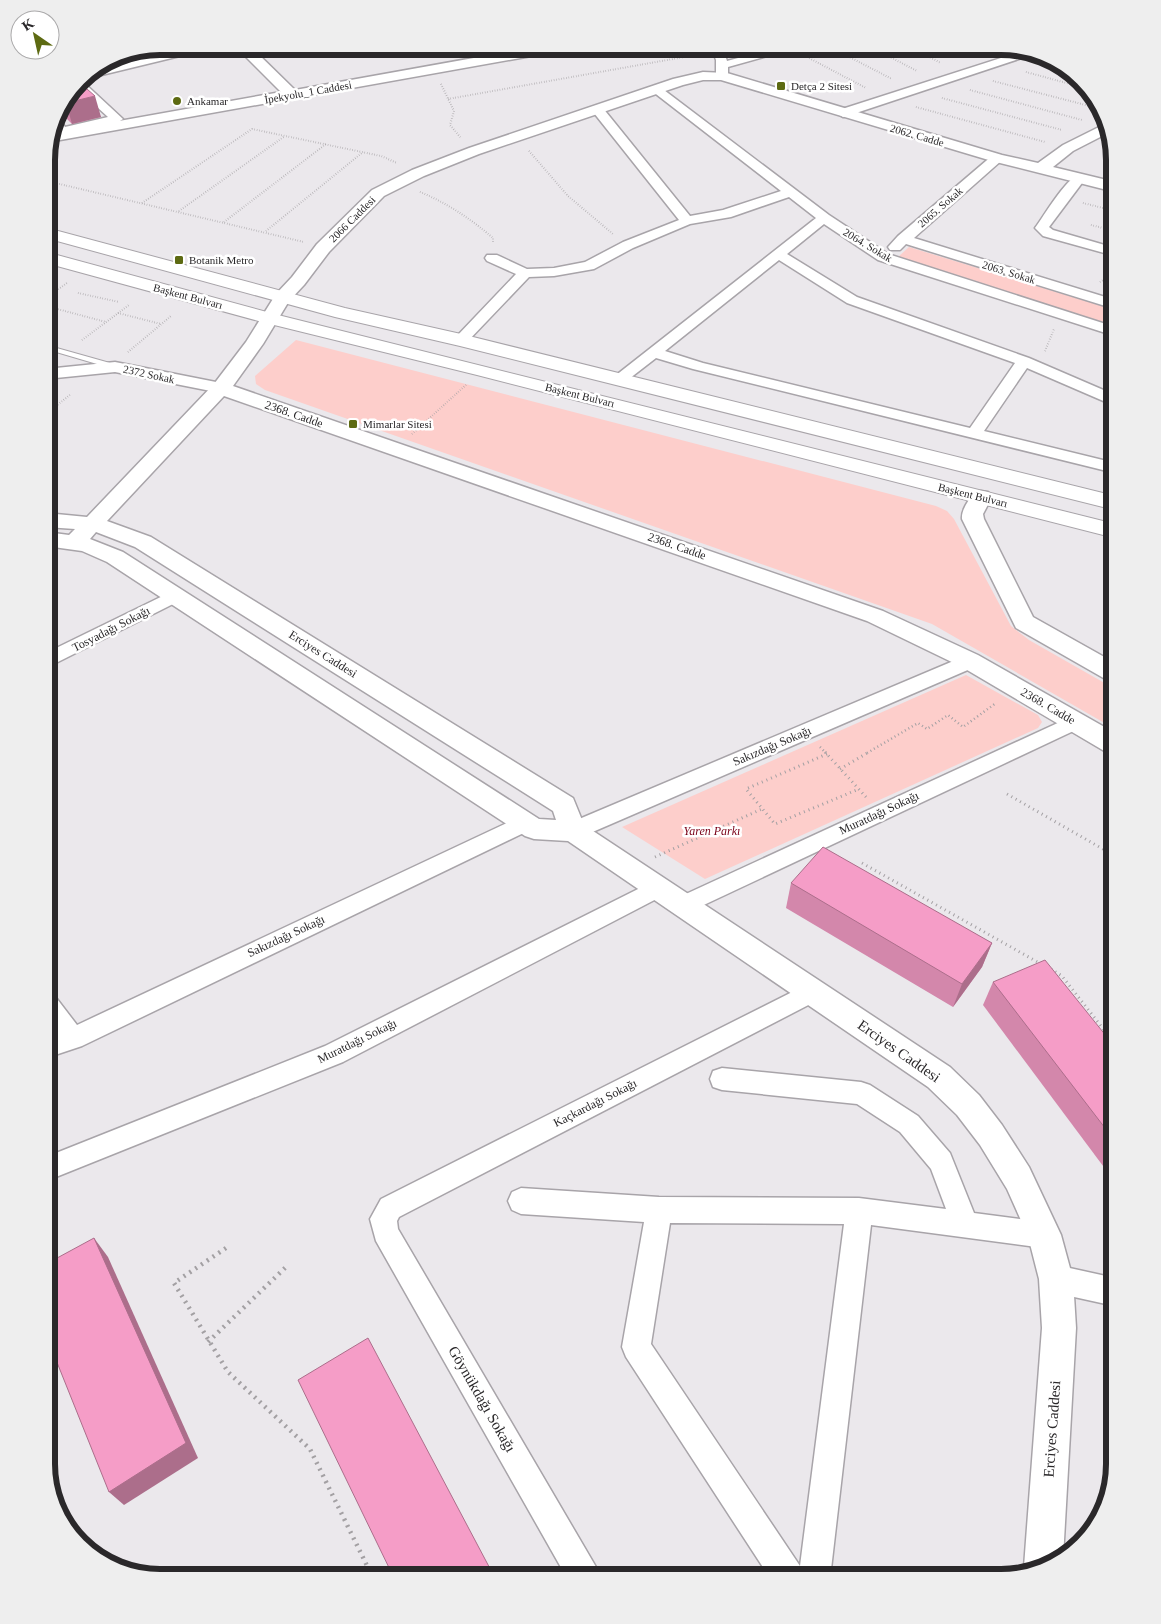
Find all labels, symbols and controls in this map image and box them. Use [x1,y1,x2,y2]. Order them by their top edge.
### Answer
north arrow [10,10,60,60]
text: K [19,15,37,34]
street label: İpekyolu_1 Caddesi [263,78,353,106]
marker: Detça 2 Sitesi [775,80,787,92]
place label: Detça 2 Sitesi [791,80,852,92]
marker: Ankamar [171,95,183,107]
place label: Ankamar [187,95,228,107]
street label: 2062. Cadde [889,122,945,148]
street label: 2065. Sokak [915,184,965,230]
street label: 2066 Caddesi [326,193,378,245]
street label: 2064. Sokak [841,226,895,265]
marker: Botanik Metro [173,254,185,266]
place label: Botanik Metro [189,254,254,266]
street label: 2063. Sokak [981,258,1038,286]
street label: Başkent Bulvarı [152,281,224,311]
street label: 2372 Sokak [122,363,176,385]
street label: Başkent Bulvarı [544,381,616,409]
street label: 2368. Cadde [263,398,325,430]
marker: Mimarlar Sitesi [347,418,359,430]
place label: Mimarlar Sitesi [363,418,432,430]
street label: Başkent Bulvarı [937,481,1009,509]
street label: 2368. Cadde [646,530,708,562]
street label: Tosyadağı Sokağı [70,603,153,655]
street label: Erciyes Caddesi [286,627,360,681]
street label: 2368. Cadde [1018,685,1078,727]
street label: Sakızdağı Sokağı [731,723,814,769]
street label: Muratdağı Sokağı [837,788,922,838]
park label: Yaren Parkı [684,824,740,838]
street label: Sakızdağı Sokağı [245,912,327,960]
street label: Muratdağı Sokağı [315,1015,399,1066]
street label: Erciyes Caddesi [855,1017,943,1085]
street label: Kaçkardağı Sokağı [551,1076,640,1130]
street label: Göynükdağı Sokağı [445,1343,519,1455]
street label: Erciyes Caddesi [1041,1380,1063,1478]

